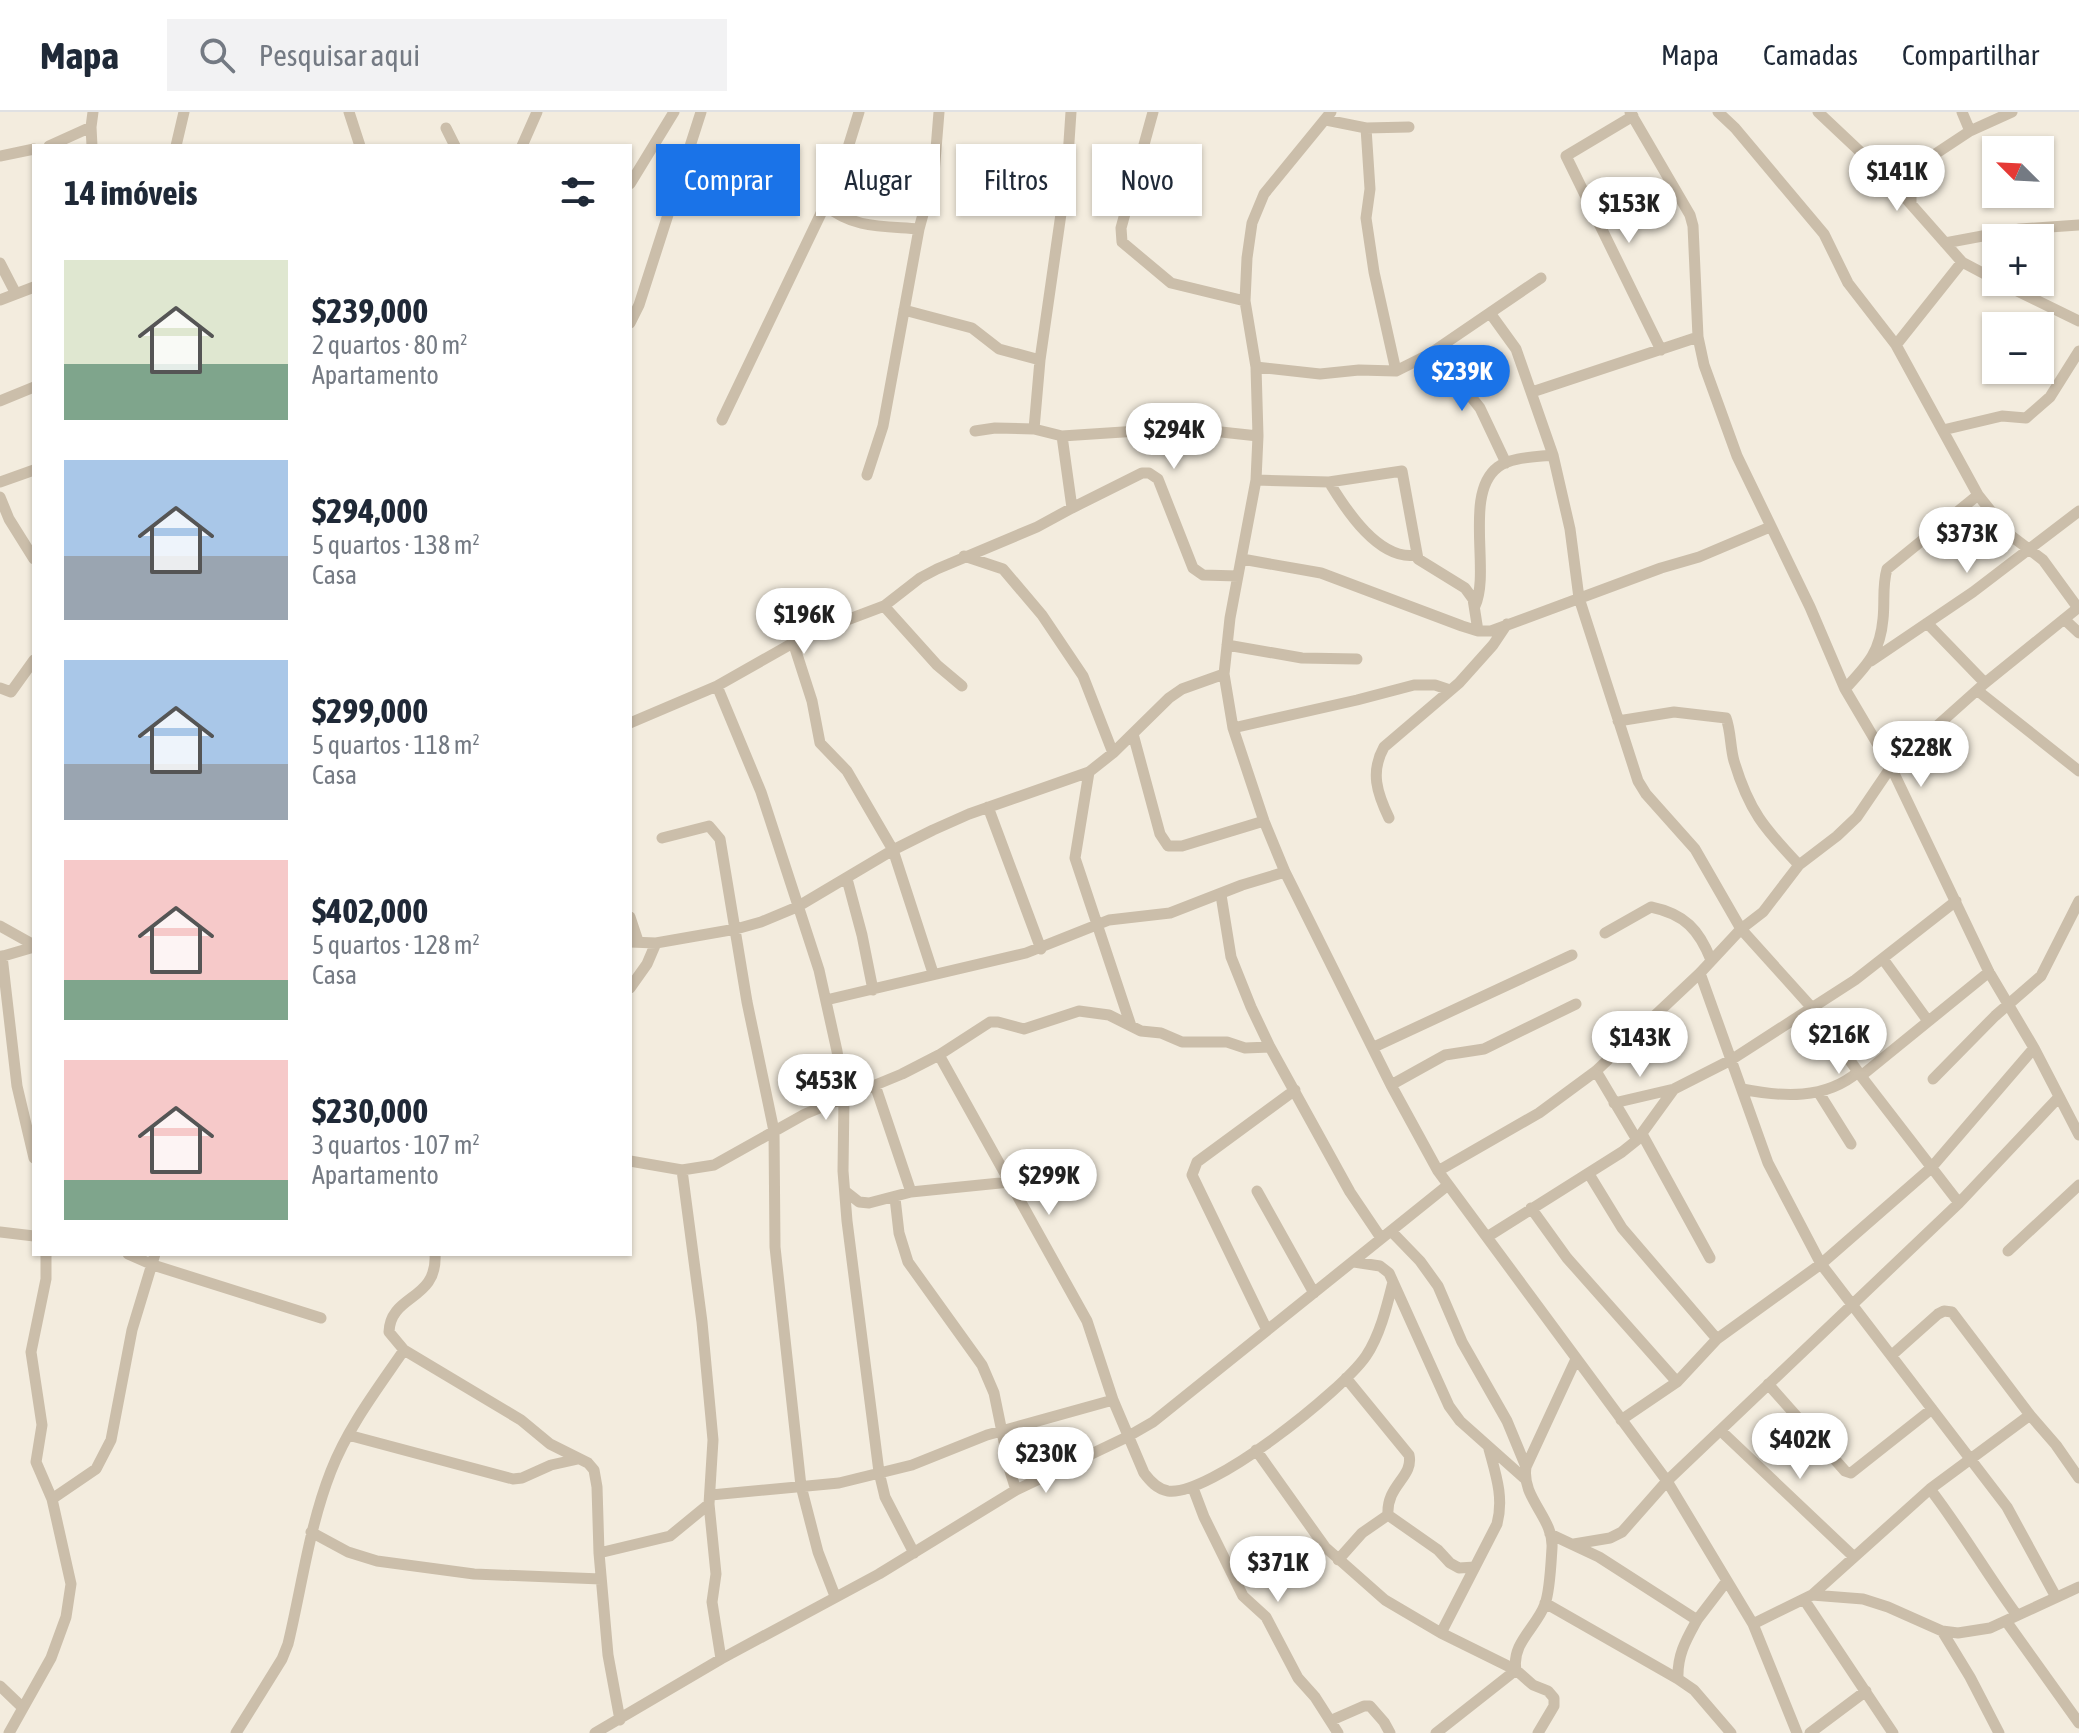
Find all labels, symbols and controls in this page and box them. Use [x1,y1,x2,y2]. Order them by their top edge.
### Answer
search box [167,19,727,91]
icon: search [195,33,239,77]
text: Mapa [40,34,119,77]
text: Pesquisar aqui [259,38,420,72]
text: Mapa [1661,39,1719,71]
text: Camadas [1763,39,1858,71]
text: Compartilhar [1902,39,2039,71]
north arrow [1982,136,2054,208]
map controls [1982,136,2054,384]
chip: Comprar [656,144,800,216]
chip: Alugar [816,144,940,216]
chip: Filtros [956,144,1076,216]
chip: Novo [1092,144,1202,216]
pin: $141K [1841,145,1953,213]
text: $141K [1867,156,1927,186]
icon: filters [556,170,600,214]
text: 14 imóveis [64,173,197,212]
pin: $153K [1573,177,1685,245]
text: $153K [1599,188,1659,218]
button: + [1982,224,2054,296]
text: $239,000 [312,291,428,330]
icon: home [128,292,224,388]
button: − [1982,312,2054,384]
text: 2 quartos · 80 m² [312,330,467,360]
pin: $239K [1406,345,1518,413]
text: $239K [1432,356,1492,386]
text: Apartamento [312,360,439,390]
pin: $294K [1118,403,1230,471]
text: $294K [1144,414,1204,444]
text: $294,000 [312,491,428,530]
icon: home [128,492,224,588]
pin: $373K [1911,507,2023,575]
text: $373K [1937,518,1997,548]
text: 5 quartos · 138 m² [312,530,480,560]
text: Casa [312,560,357,590]
pin: $196K [748,588,860,656]
text: $196K [774,599,834,629]
text: $299,000 [312,691,428,730]
icon: home [128,692,224,788]
pin: $228K [1865,721,1977,789]
text: 5 quartos · 118 m² [312,730,480,760]
text: $228K [1891,732,1951,762]
text: Casa [312,760,357,790]
text: $402,000 [312,891,428,930]
icon: home [128,892,224,988]
text: 5 quartos · 128 m² [312,930,480,960]
text: Casa [312,960,357,990]
pin: $216K [1783,1008,1895,1076]
pin: $143K [1584,1011,1696,1079]
text: $216K [1809,1019,1869,1049]
text: $143K [1610,1022,1670,1052]
pin: $453K [770,1054,882,1122]
text: $453K [796,1065,856,1095]
text: $230,000 [312,1091,428,1130]
icon: home [128,1092,224,1188]
text: 3 quartos · 107 m² [312,1130,480,1160]
pin: $299K [993,1149,1105,1217]
text: Apartamento [312,1160,439,1190]
text: $299K [1019,1160,1079,1190]
pin: $402K [1744,1413,1856,1481]
text: $402K [1770,1424,1830,1454]
pin: $230K [990,1427,1102,1495]
text: $230K [1016,1438,1076,1468]
pin: $371K [1222,1536,1334,1604]
text: $371K [1248,1547,1308,1577]

